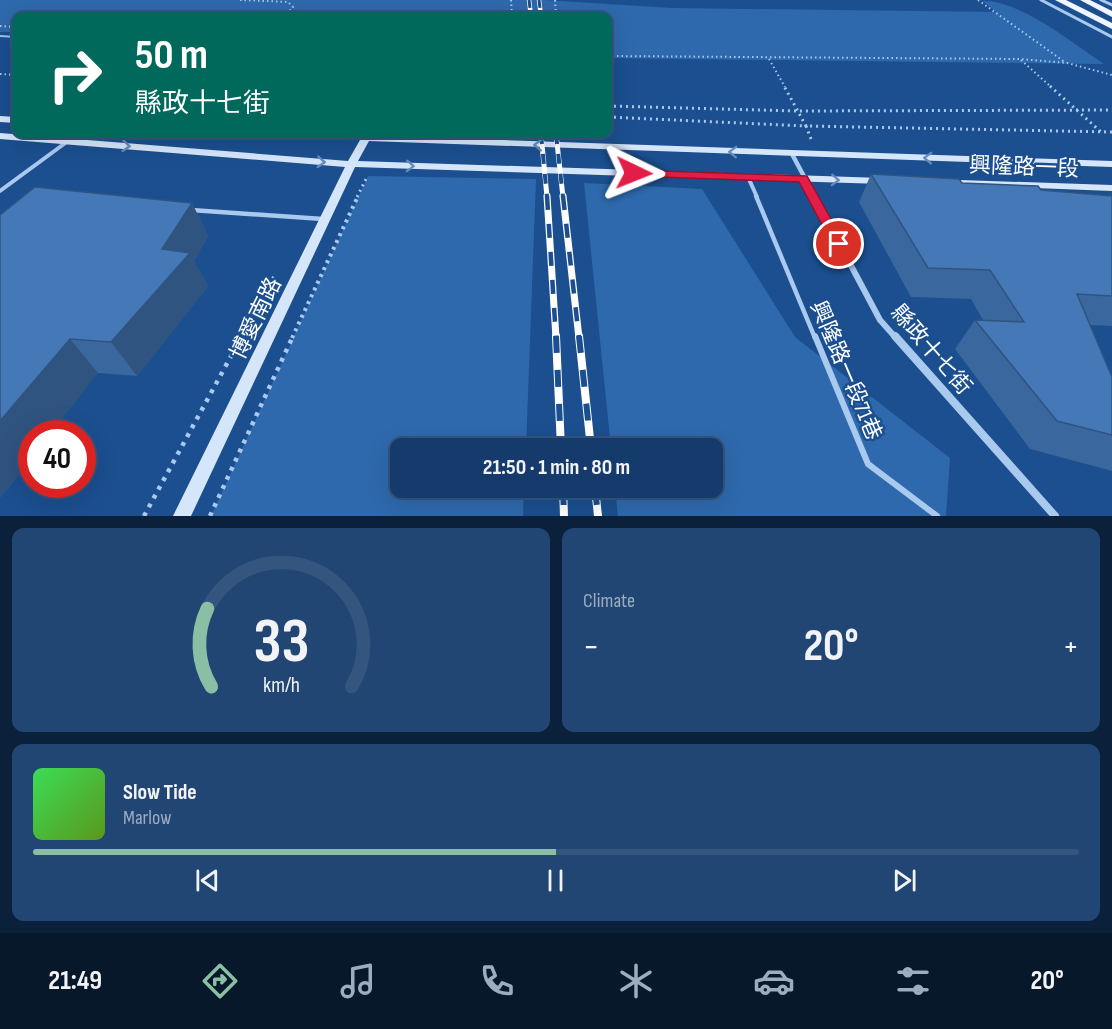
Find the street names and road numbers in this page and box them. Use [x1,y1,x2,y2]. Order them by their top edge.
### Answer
street label: 興隆路一段 [969,152,1079,183]
street label: 博愛南路 [225,273,288,364]
street label: 興隆路一段71巷 [804,297,887,444]
street label: 縣政十七街 [885,300,977,400]

